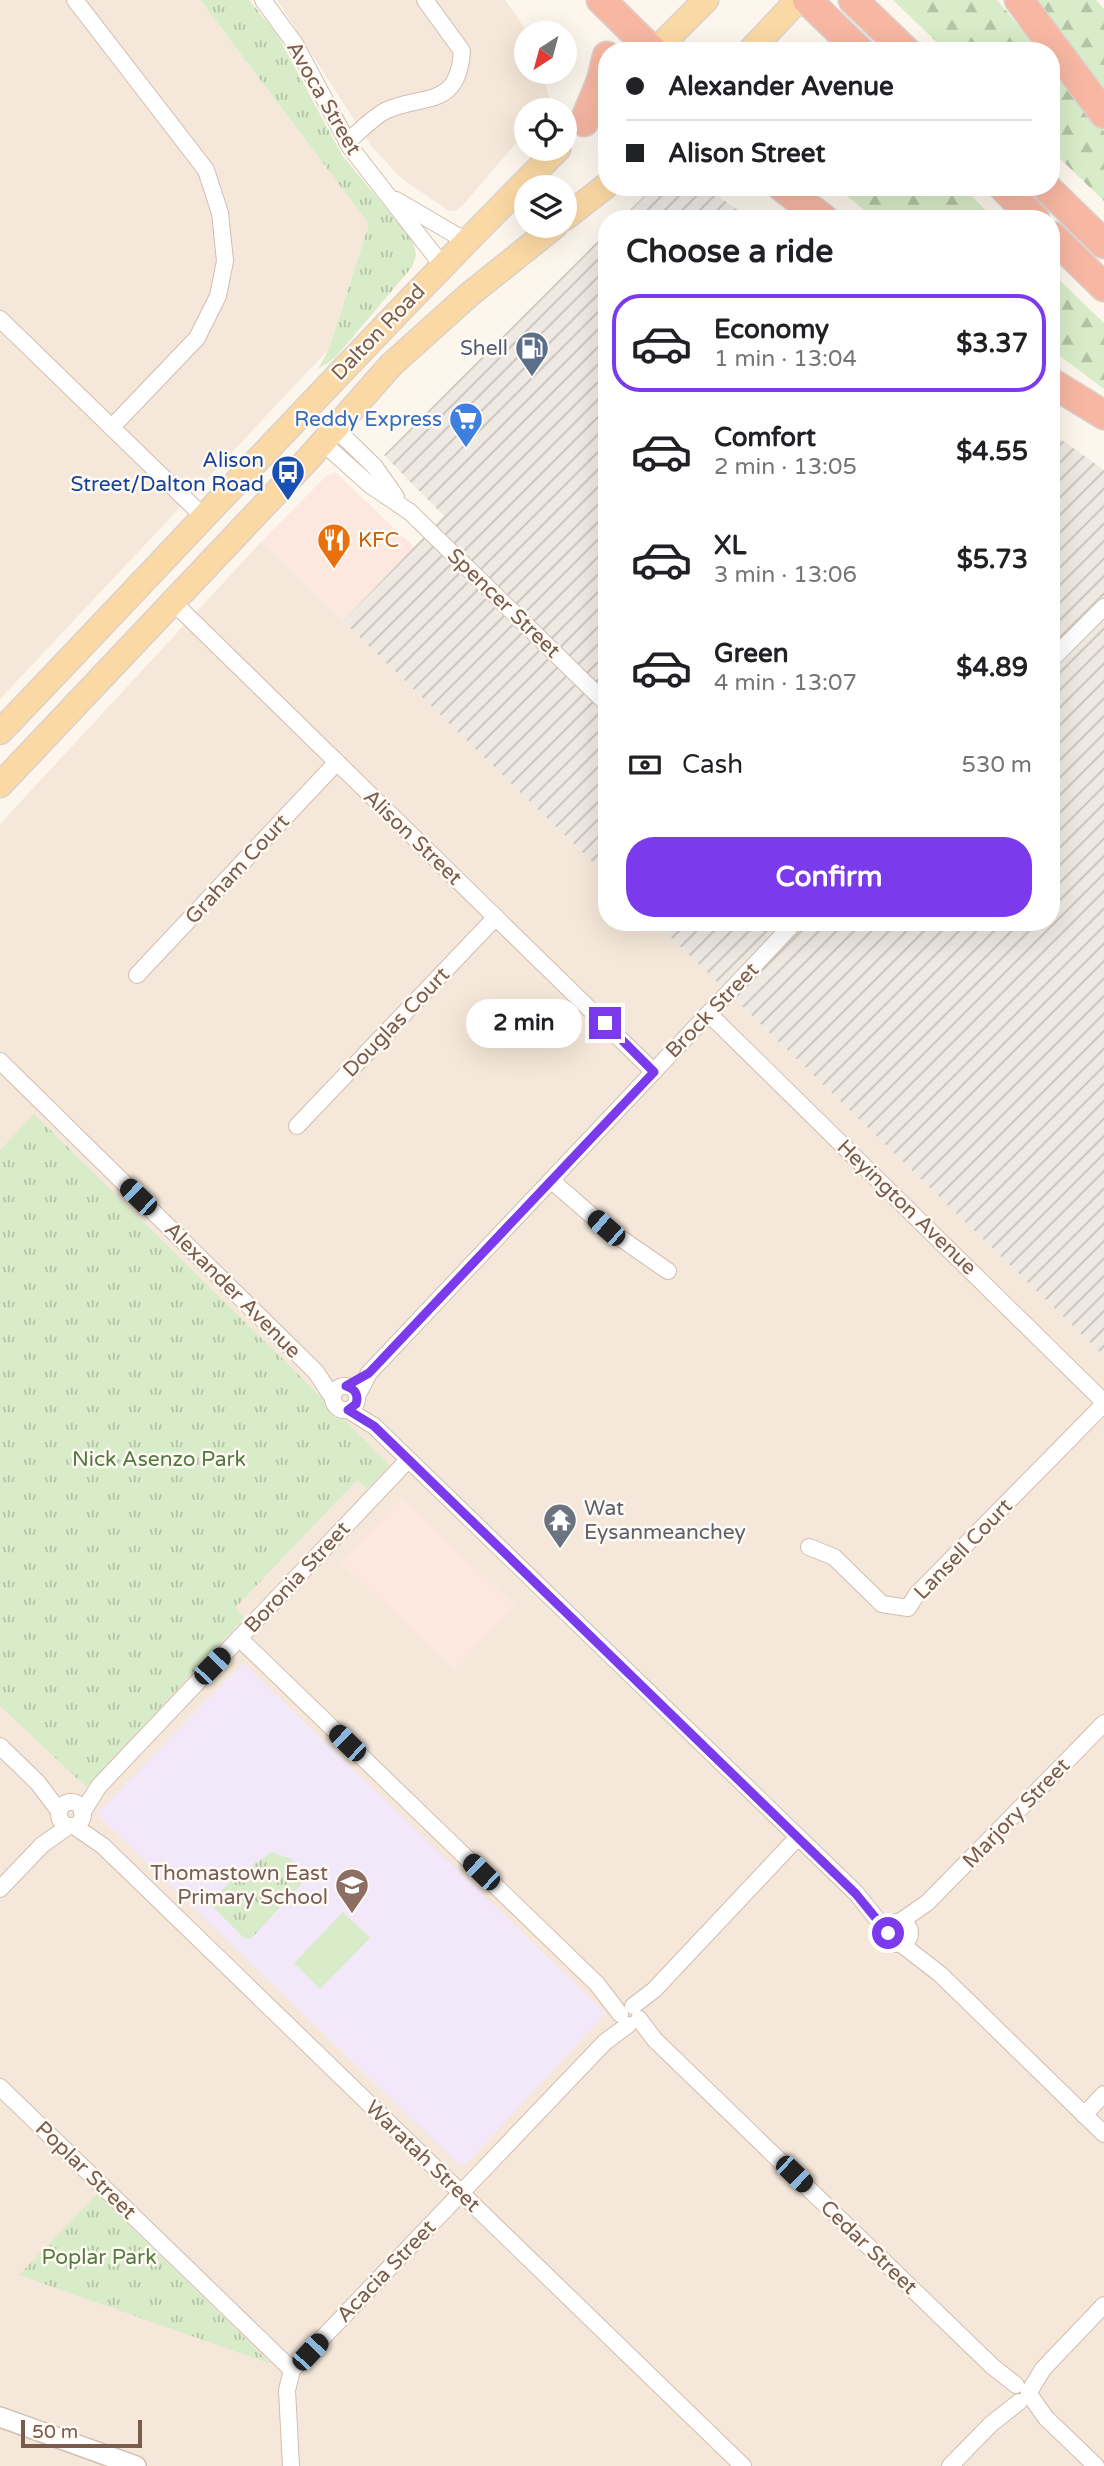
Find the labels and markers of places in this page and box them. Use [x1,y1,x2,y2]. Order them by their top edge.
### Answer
fuel station icon: Shell [513,329,551,378]
place label: Shell [460,336,508,361]
supermarket icon: Reddy Express [447,400,485,449]
place label: Reddy Express [294,407,442,432]
place label: Alison Street/Dalton Road [70,448,264,497]
bus stop icon: Alison Street/Dalton Road [269,453,307,502]
restaurant icon: KFC [315,521,353,570]
place label: KFC [358,528,399,553]
place label: Wat Eysanmeanchey [584,1496,746,1545]
temple icon: Wat Eysanmeanchey [541,1501,579,1550]
place label: Thomastown East Primary School [150,1861,328,1910]
school or university icon: Thomastown East Primary School [333,1866,371,1915]

